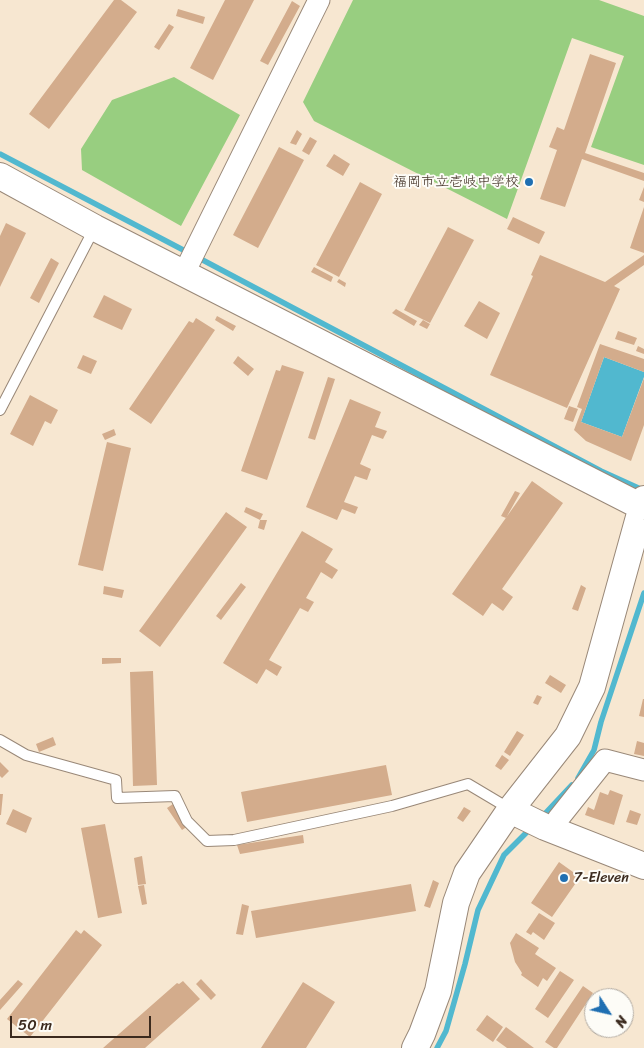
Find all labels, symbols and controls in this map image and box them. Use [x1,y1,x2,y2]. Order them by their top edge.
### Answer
place label: 福岡市立壱岐中学校 [393,174,519,190]
marker: 福岡市立壱岐中学校 [523,176,535,188]
place label: 7-Eleven [574,870,629,886]
marker: 7-Eleven [558,872,570,884]
north arrow [584,988,634,1038]
scale bar [12,1006,154,1038]
text: N [608,1010,634,1032]
text: 50 m [18,1012,52,1038]

